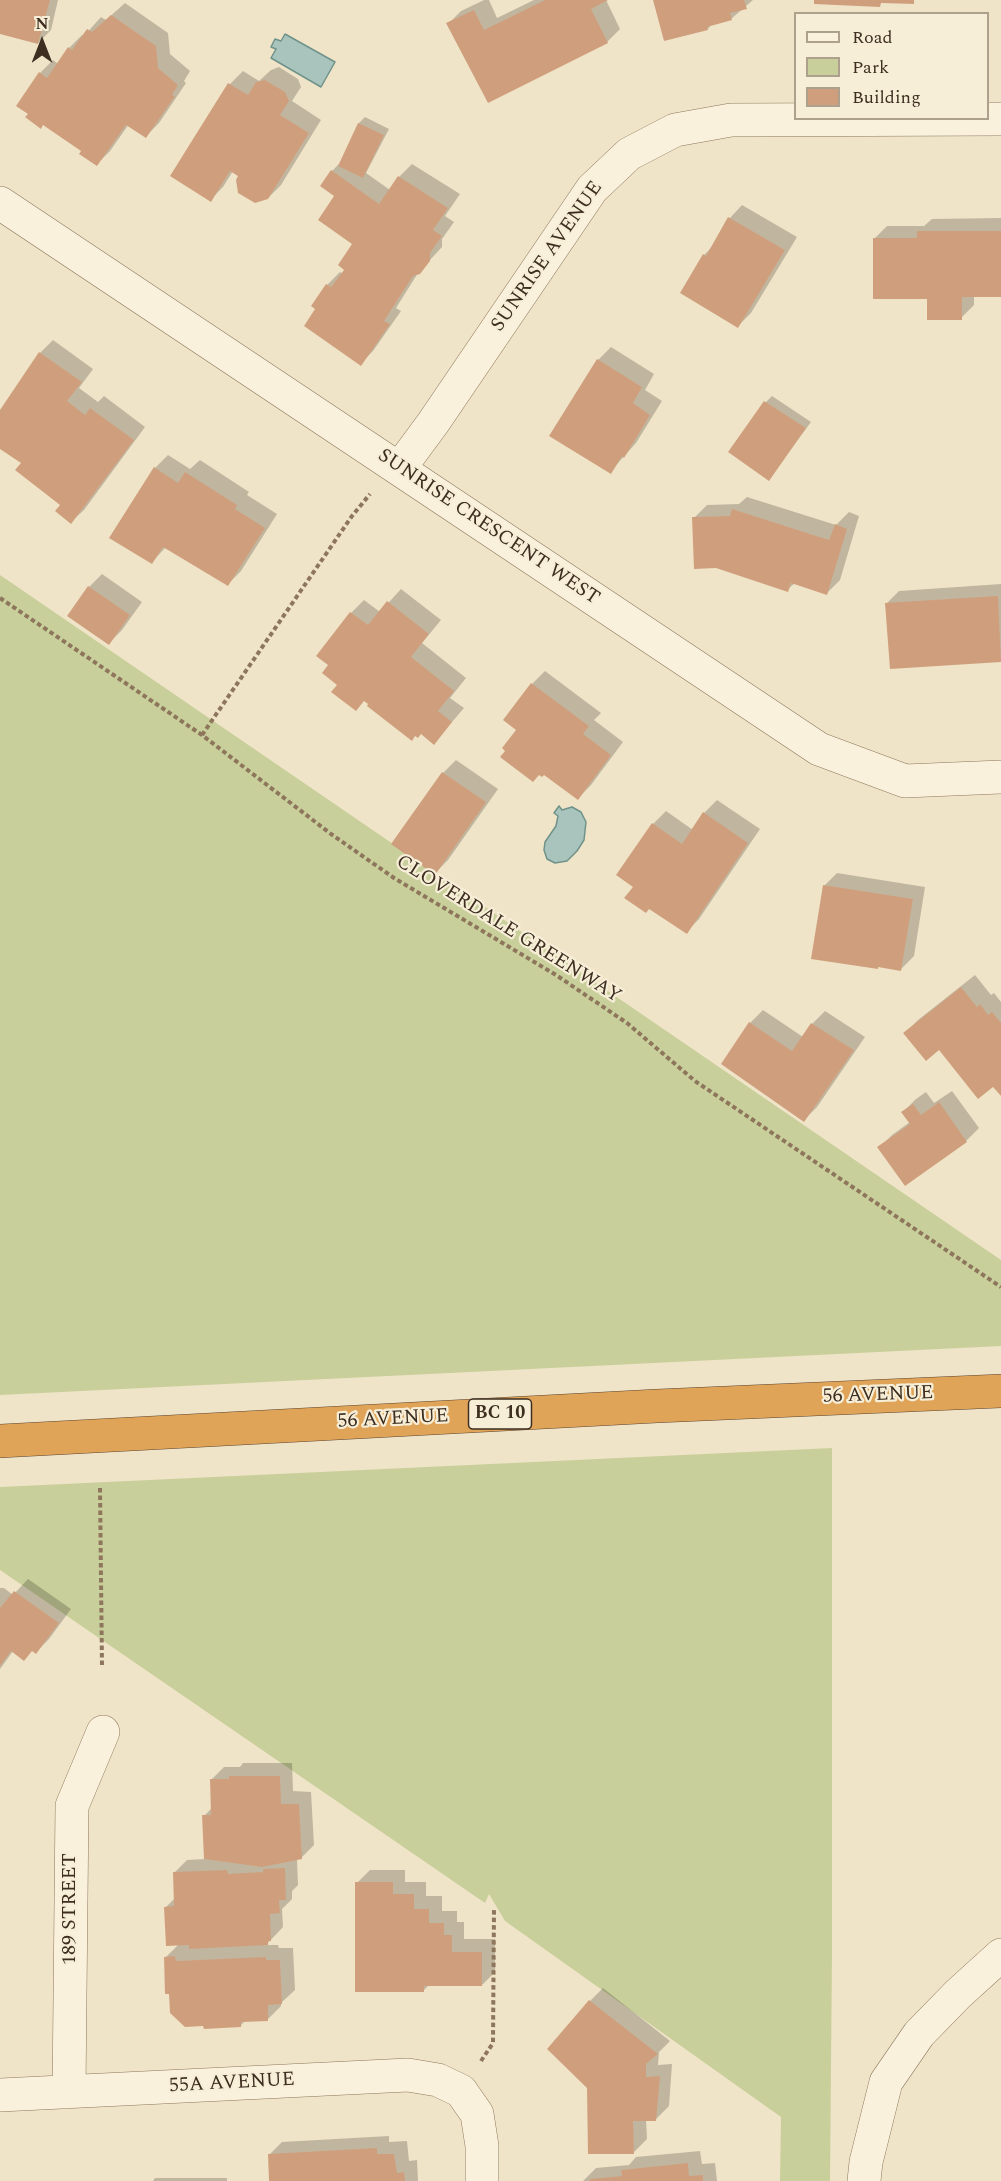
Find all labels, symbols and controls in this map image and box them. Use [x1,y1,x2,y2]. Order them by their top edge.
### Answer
north arrow [12,12,72,72]
text: N [35,12,49,36]
legend [794,12,989,120]
text: Road [852,24,893,51]
text: Park [852,54,889,81]
text: Building [852,84,921,111]
street label: SUNRISE AVENUE [487,177,609,337]
street label: SUNRISE CRESCENT WEST [373,445,603,611]
street label: CLOVERDALE GREENWAY [391,851,625,1009]
street label: 56 AVENUE [822,1382,934,1410]
road number: BC 10 [468,1399,532,1429]
street label: 56 AVENUE [337,1405,449,1435]
street label: 189 STREET [59,1853,83,1965]
street label: 55A AVENUE [168,2069,296,2099]

